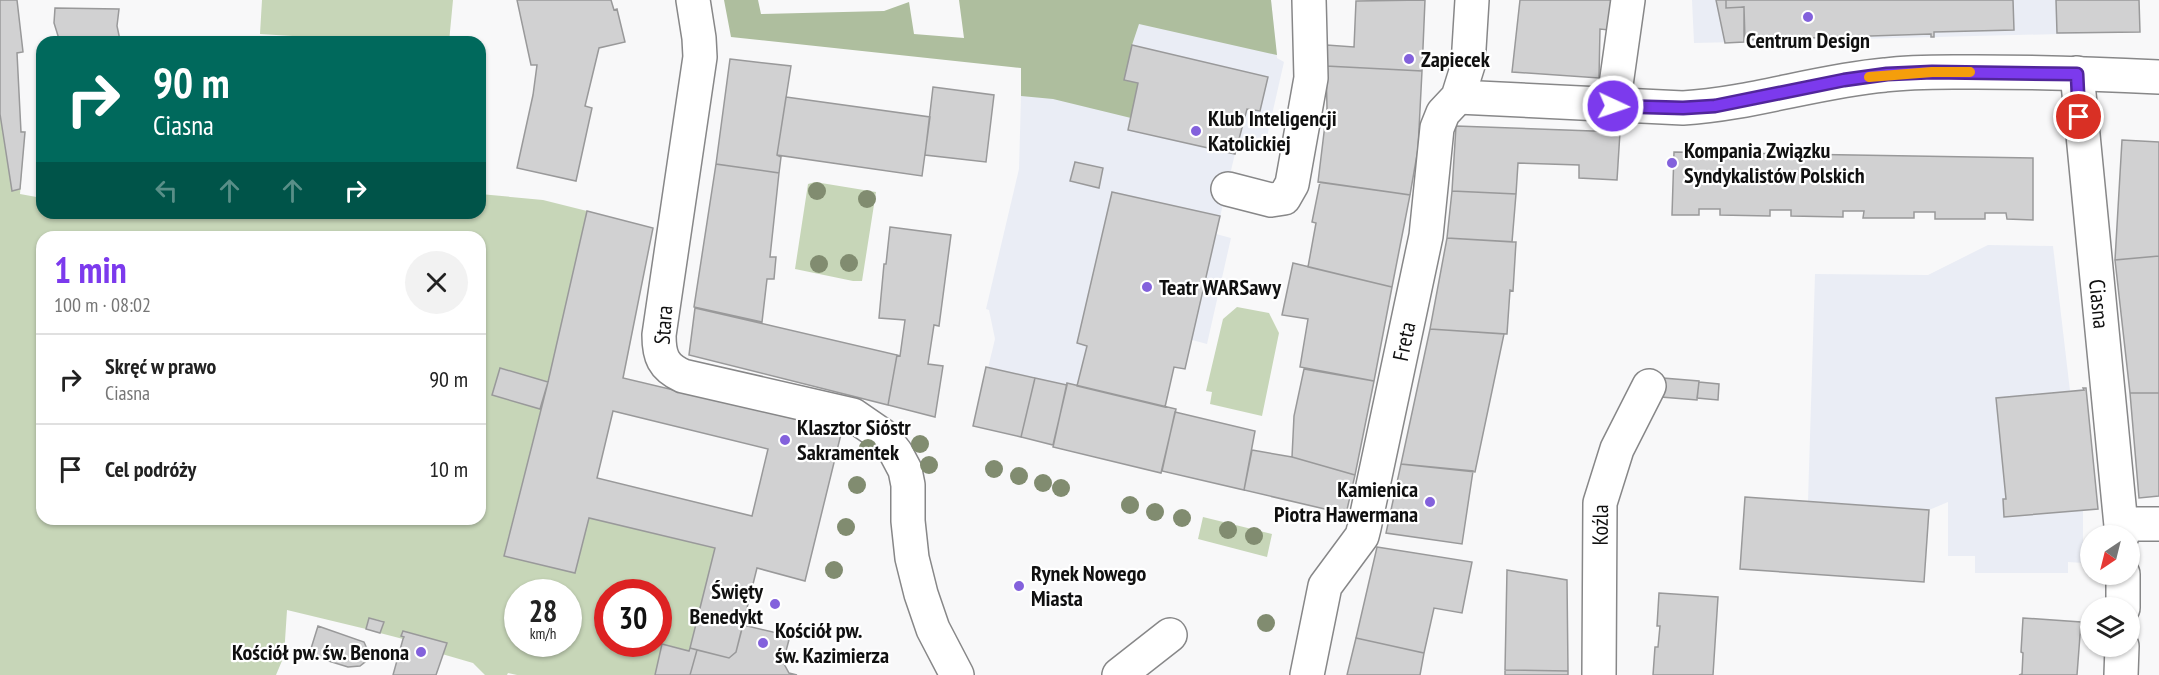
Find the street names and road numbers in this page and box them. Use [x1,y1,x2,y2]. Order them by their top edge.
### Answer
street label: Ciasna [2083,278,2116,330]
street label: Stara [648,305,678,345]
street label: Freta [1386,319,1421,363]
street label: Koźla [1586,504,1614,546]

